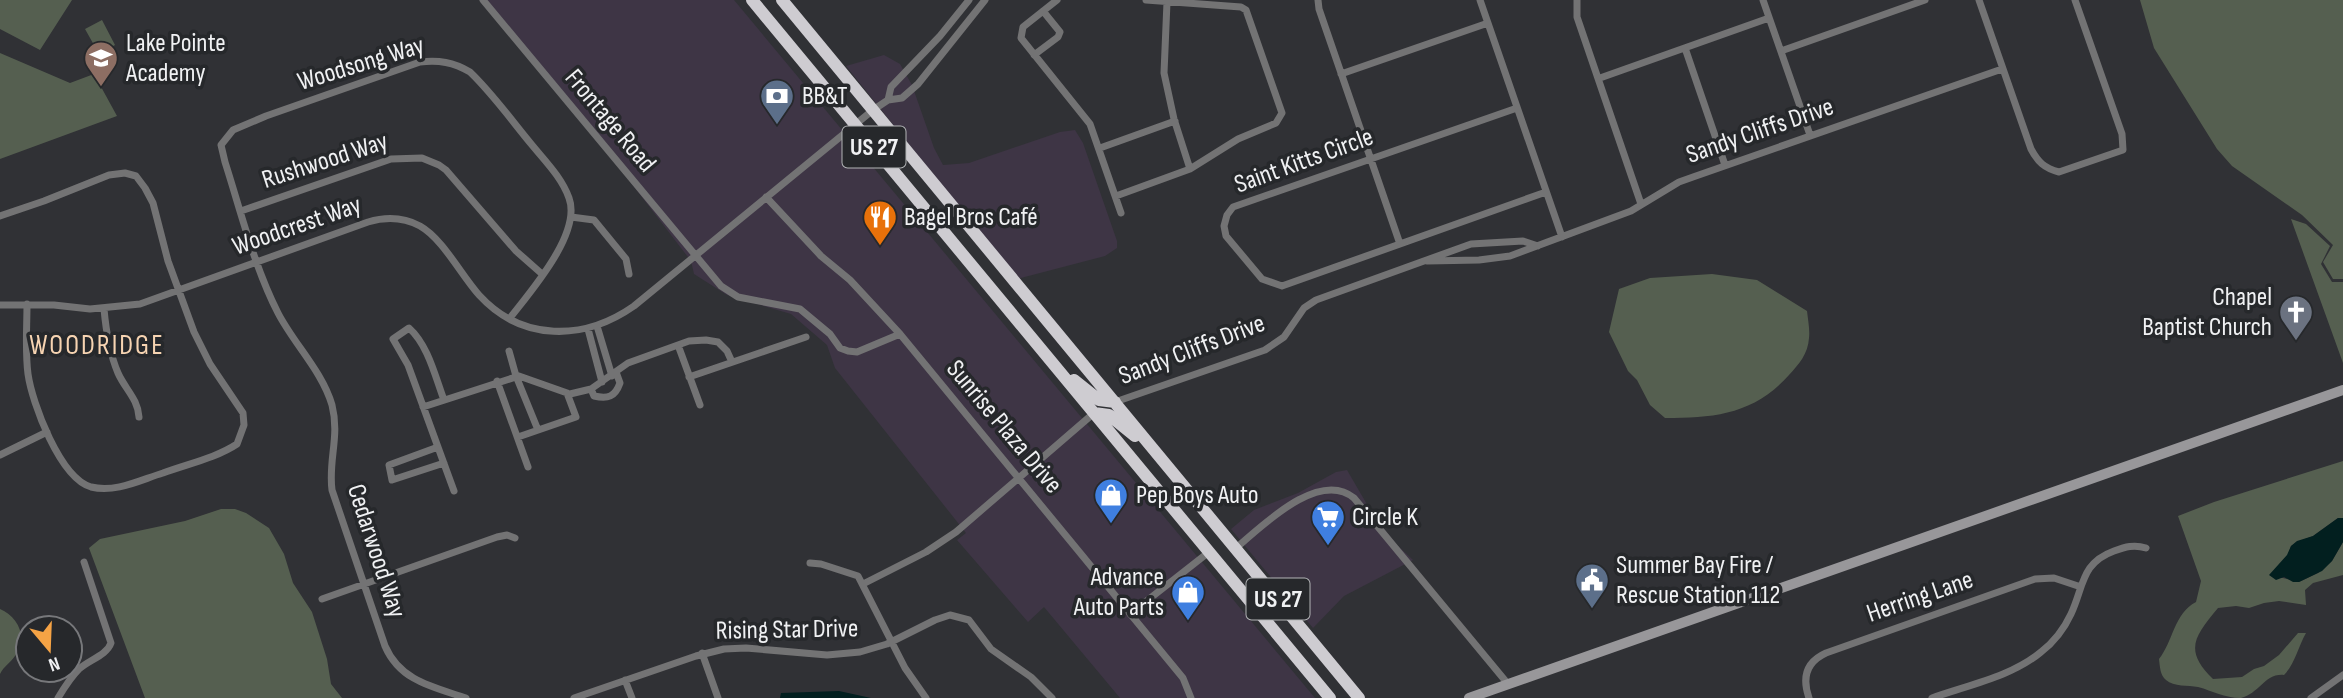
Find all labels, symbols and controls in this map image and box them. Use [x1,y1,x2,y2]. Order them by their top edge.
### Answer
place label: Lake Pointe Academy [125,28,226,89]
street label: Woodsong Way [294,30,428,98]
school or university icon: Lake Pointe Academy [82,39,120,88]
street label: Frontage Road [558,63,662,179]
bank icon: BB&T [758,77,796,126]
place label: BB&T [802,81,848,112]
street label: Sandy Cliffs Drive [1682,91,1838,171]
street label: Saint Kitts Circle [1230,122,1378,200]
street label: Rushwood Way [258,126,392,196]
road number: US 27 [842,127,906,168]
street label: Woodcrest Way [229,190,365,262]
restaurant icon: Bagel Bros Café [861,198,899,247]
place label: Bagel Bros Café [904,202,1038,233]
place label: Chapel Baptist Church [2142,282,2272,343]
church icon: Chapel Baptist Church [2277,293,2315,342]
street label: Sandy Cliffs Drive [1115,308,1269,392]
district label: WOODRIDGE [29,329,165,362]
street label: Sunrise Plaza Drive [939,354,1069,500]
shop icon: Pep Boys Auto [1092,476,1130,525]
street label: Cedarwood Way [340,480,412,622]
place label: Pep Boys Auto [1136,480,1259,511]
supermarket icon: Circle K [1309,498,1347,547]
place label: Circle K [1352,502,1418,533]
place label: Summer Bay Fire / Rescue Station 112 [1616,550,1780,611]
public building icon: Summer Bay Fire / Rescue Station 112 [1573,561,1611,610]
place label: Advance Auto Parts [1073,562,1164,623]
street label: Herring Lane [1863,564,1977,630]
shop icon: Advance Auto Parts [1169,573,1207,622]
road number: US 27 [1246,578,1310,620]
street label: Rising Star Drive [715,613,859,647]
north arrow [14,614,84,684]
text: N [46,651,63,676]

